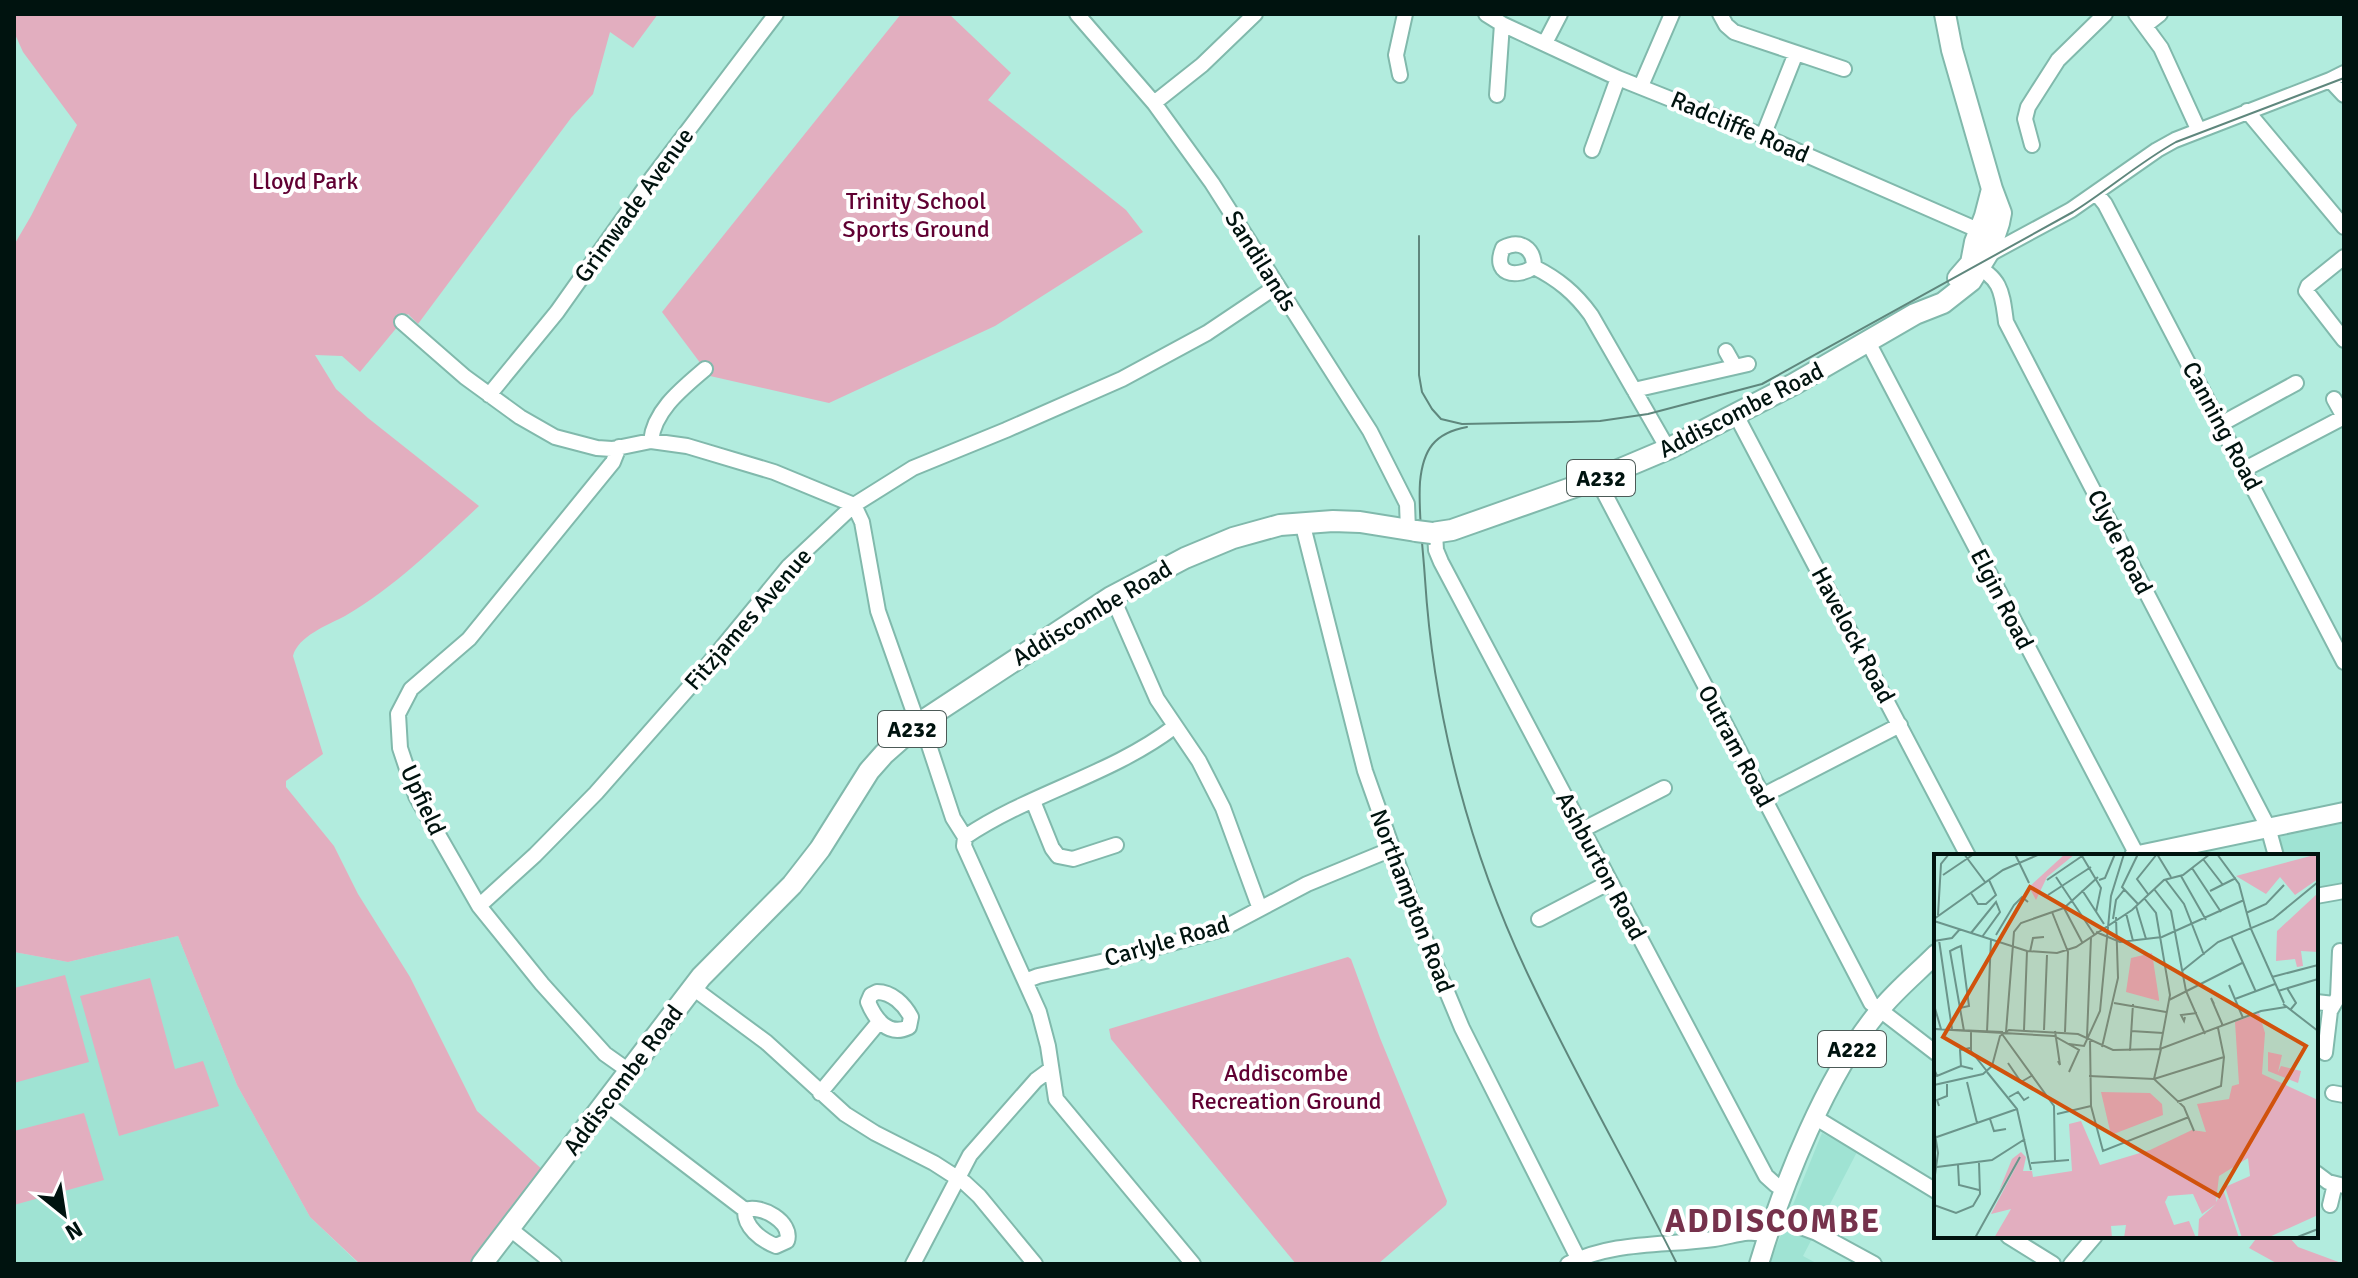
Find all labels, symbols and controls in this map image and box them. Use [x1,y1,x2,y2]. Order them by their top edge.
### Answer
street label: Radcliffe Road [1666,84,1814,170]
street label: Grimwade Avenue [568,122,700,288]
park label: Lloyd Park [252,166,358,196]
park label: Trinity School Sports Ground [842,186,990,244]
street label: Sandilands [1218,205,1304,317]
street label: Addiscombe Road [1654,356,1828,464]
street label: Canning Road [2176,356,2268,496]
road number: A232 [1567,460,1635,496]
street label: Clyde Road [2081,485,2159,599]
street label: Fitzjames Avenue [678,542,818,696]
street label: Elgin Road [1964,543,2040,655]
street label: Addiscombe Road [1007,554,1177,672]
street label: Havelock Road [1805,562,1901,708]
street label: Outram Road [1691,680,1781,812]
road number: A232 [878,711,946,747]
street label: Upfield [394,760,452,840]
street label: Ashburton Road [1549,787,1653,945]
street label: Northampton Road [1363,805,1461,997]
inset map [1934,854,2318,1238]
street label: Carlyle Road [1101,909,1233,973]
street label: Addiscombe Road [557,999,689,1161]
road number: A222 [1818,1031,1886,1067]
park label: Addiscombe Recreation Ground [1191,1058,1381,1116]
north arrow [24,1174,104,1254]
district label: ADDISCOMBE [1665,1202,1881,1241]
text: N [60,1215,87,1246]

